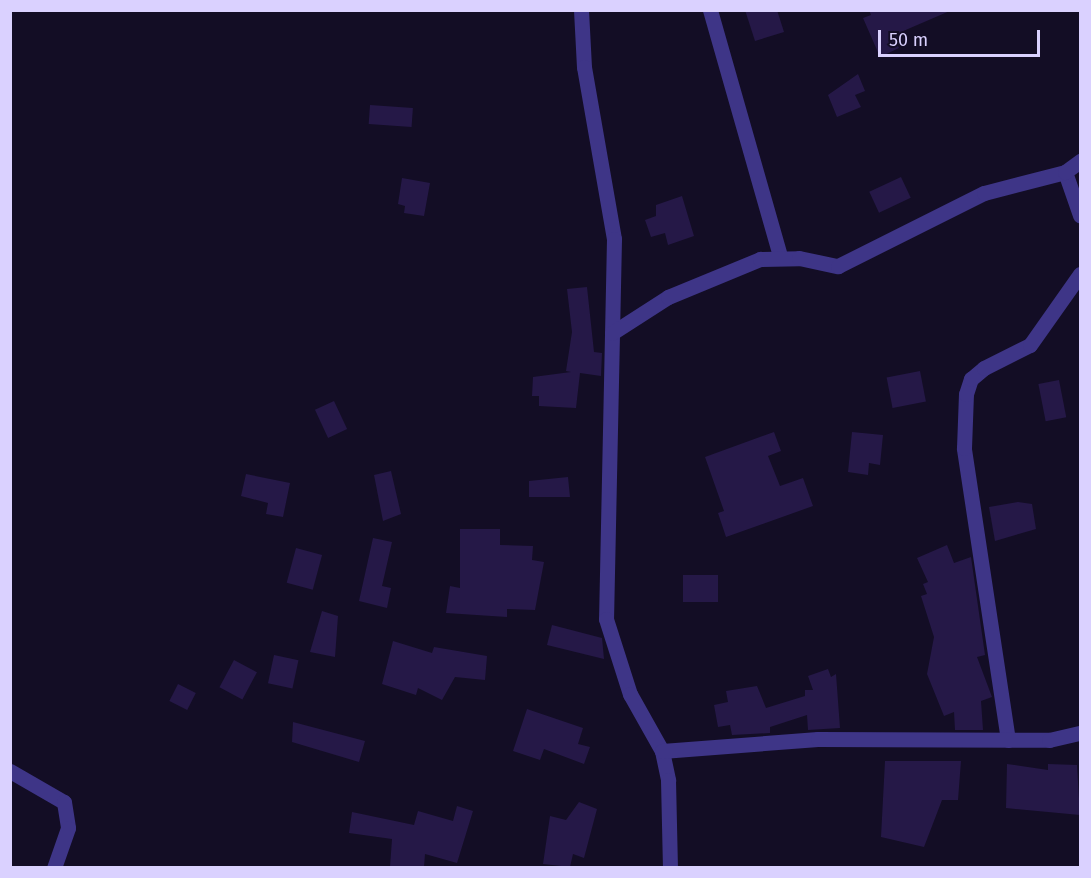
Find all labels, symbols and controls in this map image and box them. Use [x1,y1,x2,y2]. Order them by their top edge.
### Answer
scale bar [881,18,1043,56]
text: 50 m [889,29,928,51]

